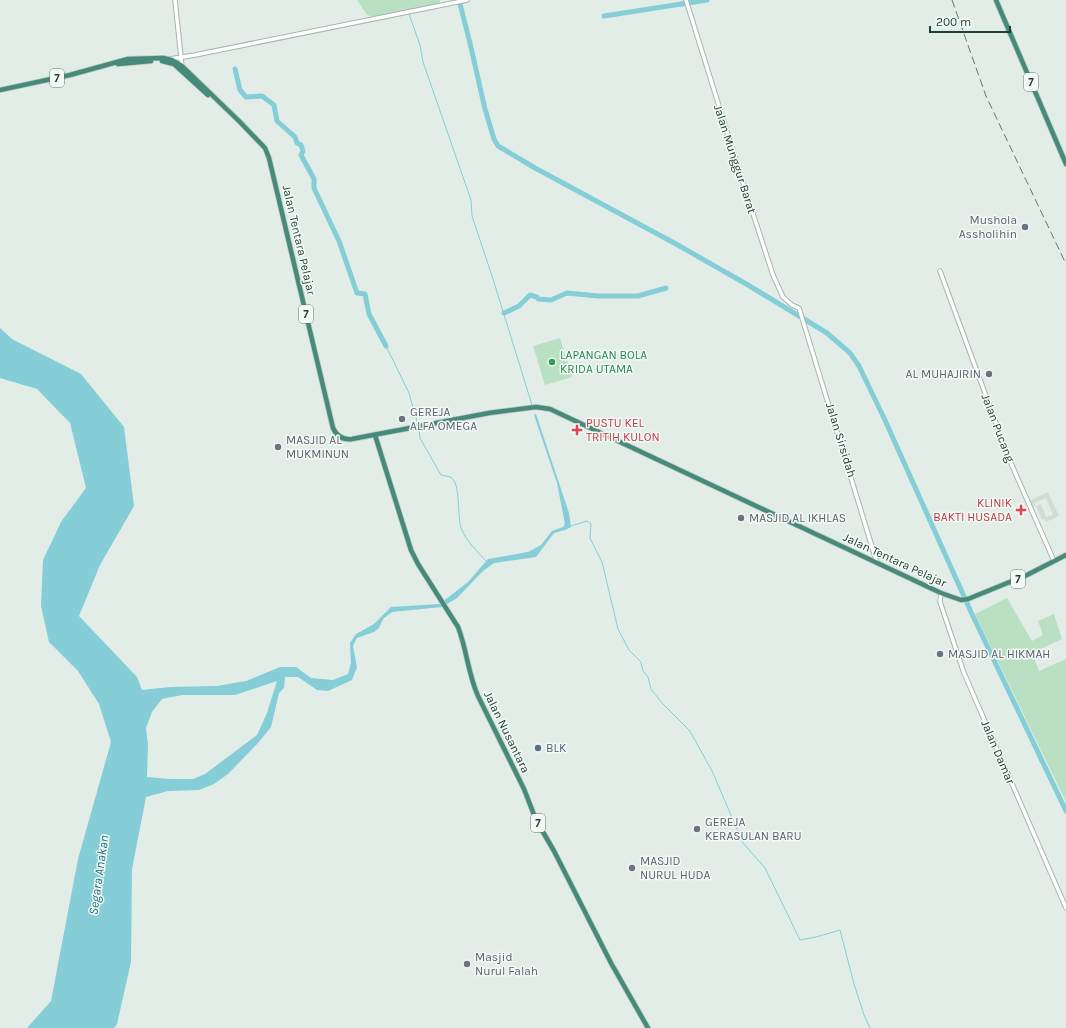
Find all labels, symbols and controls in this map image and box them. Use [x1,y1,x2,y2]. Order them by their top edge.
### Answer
scale bar [930,8,1010,34]
text: 200 m [936,15,971,29]
road number: 7 [50,69,64,87]
road number: 7 [1024,73,1038,91]
street label: Jalan Munggur Barat [711,103,759,216]
street label: Jalan Tentara Pelajar [280,184,319,297]
place label: Mushola Assholihin [959,213,1017,241]
marker: Mushola Assholihin [1020,222,1030,232]
road number: 7 [299,305,313,323]
place label: LAPANGAN BOLA KRIDA UTAMA [560,348,647,376]
marker: LAPANGAN BOLA KRIDA UTAMA [547,357,557,367]
place label: AL MUHAJIRIN [906,367,981,381]
marker: AL MUHAJIRIN [984,369,994,379]
street label: Jalan Pucang [979,392,1018,464]
street label: Jalan Sirsidah [823,401,859,479]
place label: GEREJA ALFA OMEGA [410,405,477,433]
marker: GEREJA ALFA OMEGA [397,414,407,424]
place label: PUSTU KEL TRITIH KULON [586,416,660,444]
marker: PUSTU KEL TRITIH KULON [571,424,583,436]
place label: MASJID AL MUKMINUN [286,433,349,461]
marker: MASJID AL MUKMINUN [273,442,283,452]
place label: KLINIK BAKTI HUSADA [933,496,1013,524]
marker: KLINIK BAKTI HUSADA [1015,504,1027,516]
place label: MASJID AL IKHLAS [749,511,846,525]
marker: MASJID AL IKHLAS [736,513,746,523]
street label: Jalan Tentara Pelajar [841,530,949,590]
road number: 7 [1011,570,1025,588]
place label: MASJID AL HIKMAH [948,647,1050,661]
marker: MASJID AL HIKMAH [935,649,945,659]
street label: Jalan Nusantara [481,689,533,775]
street label: Jalan Damar [978,718,1018,787]
place label: BLK [546,741,567,755]
marker: BLK [533,743,543,753]
road number: 7 [531,814,545,832]
place label: GEREJA KERASULAN BARU [705,815,801,843]
marker: GEREJA KERASULAN BARU [692,824,702,834]
water label: Segara Anakan [85,834,112,916]
place label: MASJID NURUL HUDA [640,854,710,882]
marker: MASJID NURUL HUDA [627,863,637,873]
place label: Masjid Nurul Falah [475,950,538,978]
marker: Masjid Nurul Falah [462,959,472,969]

